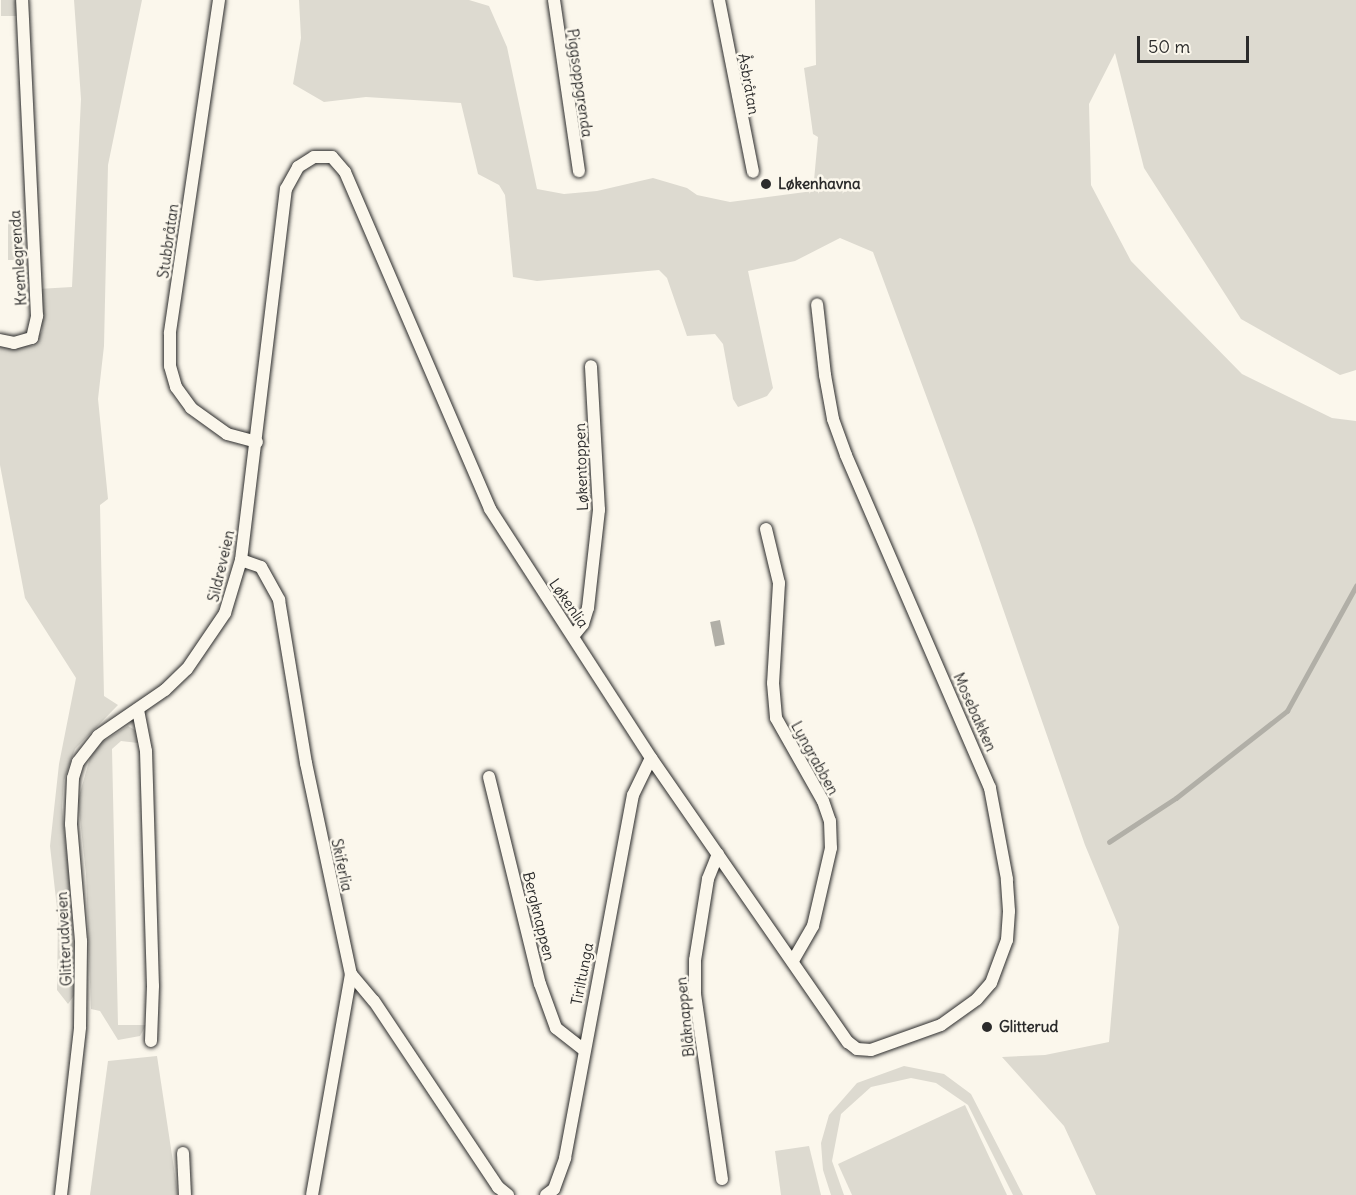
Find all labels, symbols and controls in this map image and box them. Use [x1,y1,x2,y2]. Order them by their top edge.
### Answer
scale bar [1140,24,1252,62]
street label: Piggsoppgrenda [563,27,597,139]
text: 50 m [1148,35,1190,58]
street label: Åsbråtan [735,52,763,116]
place label: Løkenhavna [778,175,860,193]
marker: Løkenhavna [759,177,773,191]
street label: Stubbråtan [154,202,182,280]
street label: Kremlegrenda [6,210,30,306]
street label: Løkentoppen [570,423,592,511]
street label: Sildreveien [204,528,238,604]
street label: Løkenlia [546,575,592,631]
street label: Mosebakken [950,670,1000,754]
street label: Lyngrabben [787,718,843,798]
street label: Skiferlia [328,837,356,893]
street label: Bergknappen [519,870,559,962]
street label: Glitterudveien [53,891,75,987]
street label: Tiriltunga [567,941,597,1007]
street label: Blåknappen [672,976,698,1058]
place label: Glitterud [999,1018,1058,1036]
marker: Glitterud [980,1020,994,1034]

